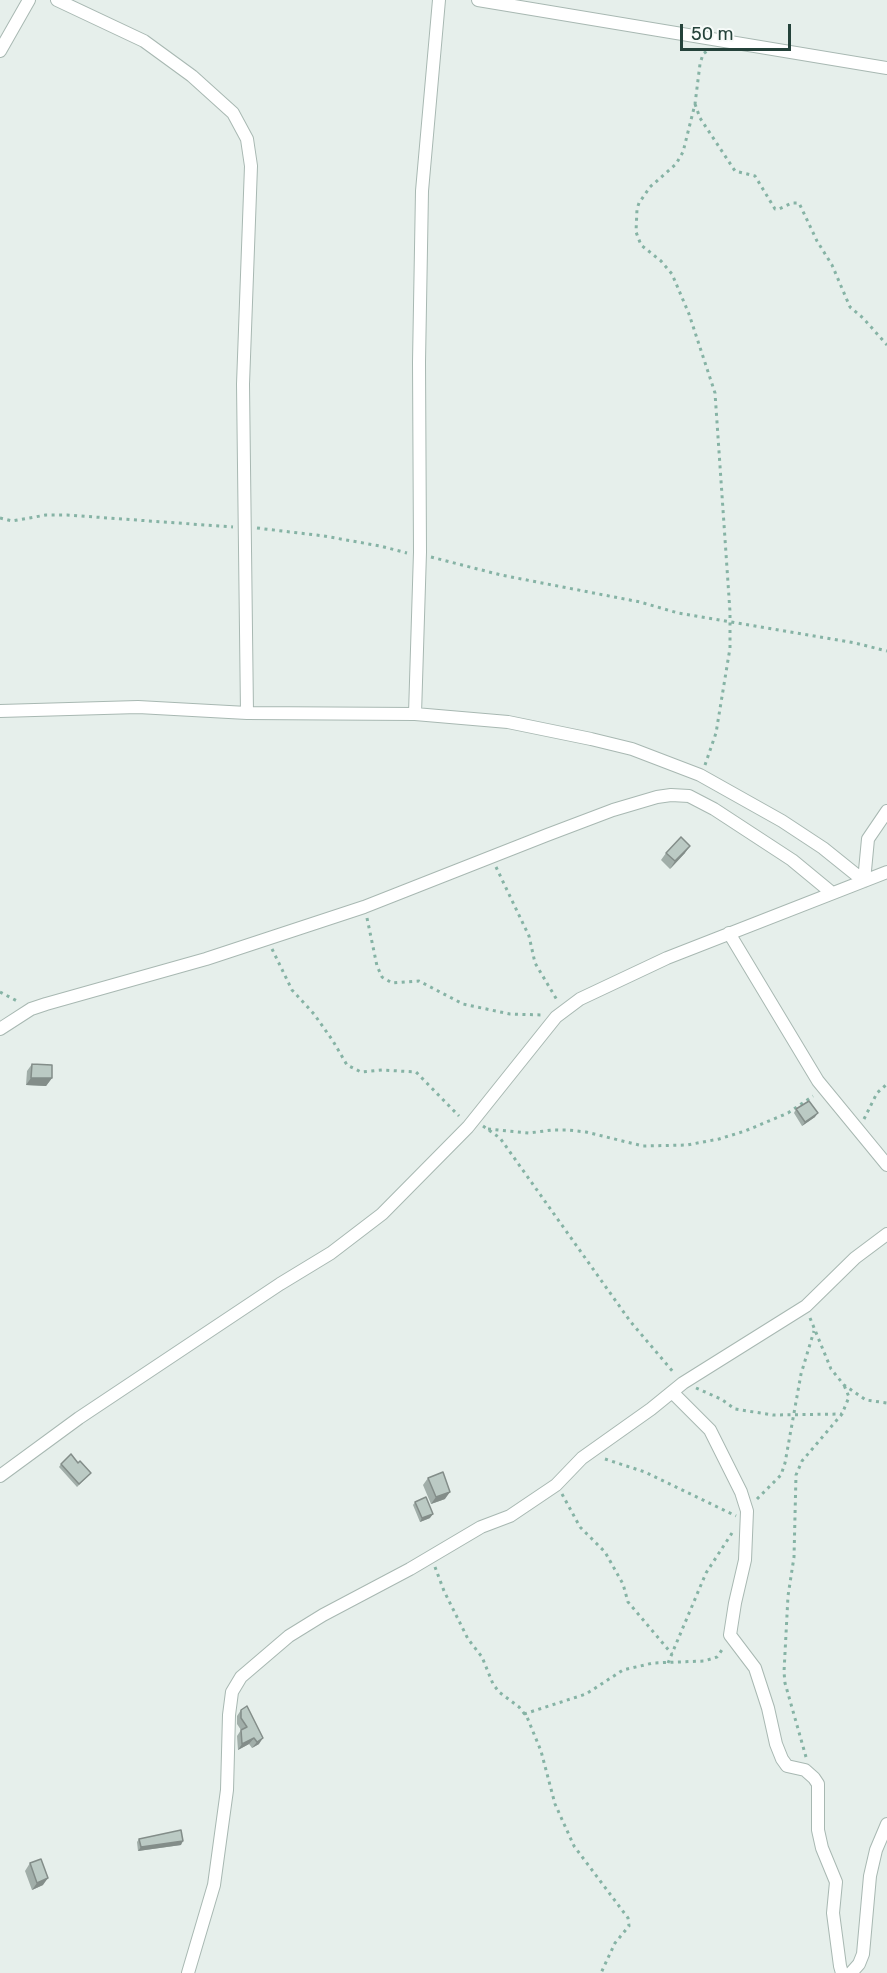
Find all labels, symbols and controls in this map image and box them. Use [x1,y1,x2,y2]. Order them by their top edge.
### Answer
scale bar [683,12,794,50]
text: 50 m [691,23,734,45]

